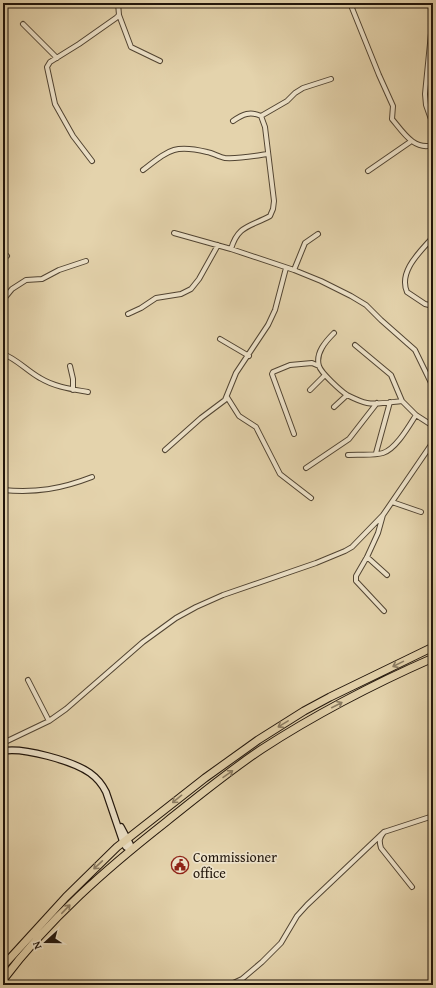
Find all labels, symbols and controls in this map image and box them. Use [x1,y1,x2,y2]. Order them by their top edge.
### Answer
one-way arrow [392,661,404,668]
one-way arrow [331,701,343,708]
one-way arrow [278,720,289,728]
one-way arrow [222,770,233,778]
one-way arrow [171,795,182,804]
place label: Commissioner office [193,847,277,883]
public building icon: Commissioner office [170,855,190,875]
one-way arrow [93,860,103,869]
one-way arrow [61,904,71,914]
north arrow [26,922,66,962]
text: N [28,939,45,952]

